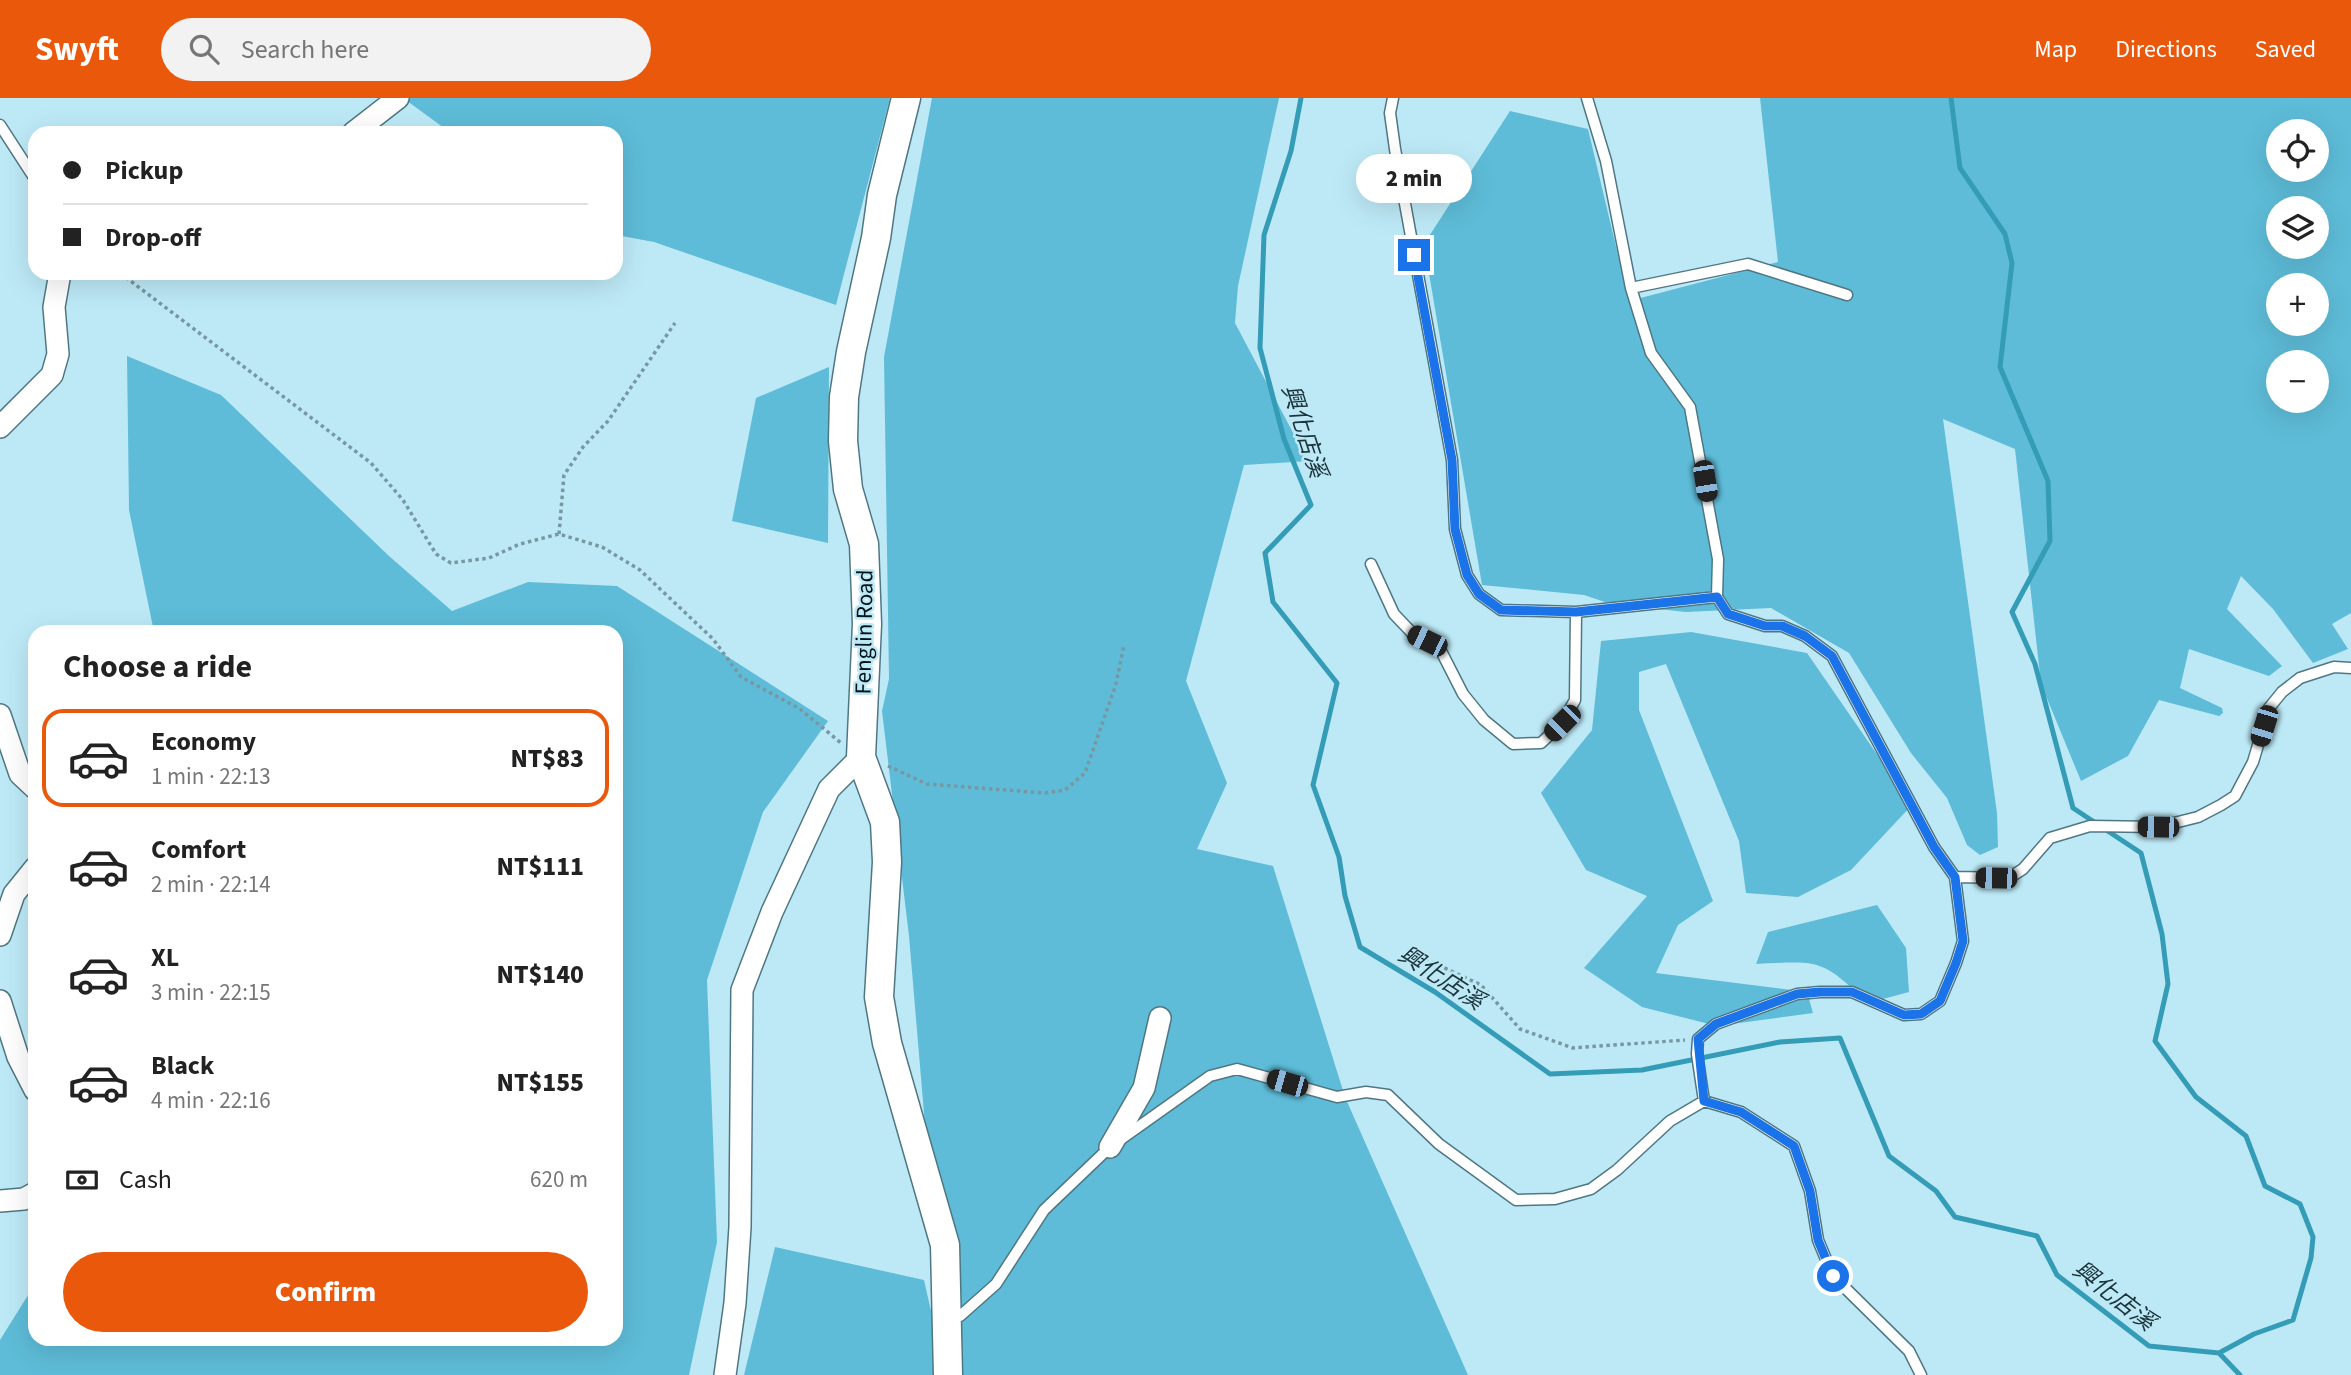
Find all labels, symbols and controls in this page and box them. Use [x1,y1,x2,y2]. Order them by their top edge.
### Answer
search box [161,18,651,81]
text: Swyft [35,26,119,73]
icon: search [185,30,223,68]
text: Search here [241,31,369,68]
text: Map [2034,32,2077,67]
text: Directions [2115,32,2217,67]
text: Saved [2255,32,2316,67]
map controls [2266,119,2329,413]
button: locate [2266,119,2329,182]
text: Pickup [105,152,183,189]
callout: 2 min [1356,153,1472,202]
text: 2 min [1386,162,1442,195]
button: layers [2266,196,2329,259]
text: Drop-off [105,219,201,256]
route end [1398,239,1430,271]
button: + [2266,273,2329,336]
button: − [2266,350,2329,413]
water label: 興化店溪 [1273,380,1336,485]
car [1692,459,1719,503]
street label: Fenglin Road [846,569,882,695]
car [1404,622,1451,660]
text: Choose a ride [63,644,252,690]
car [1540,701,1585,745]
car [2248,703,2281,749]
text: Economy [151,723,256,760]
icon: car [67,727,130,790]
text: NT$83 [510,740,584,777]
text: 1 min · 22:13 [151,760,271,793]
car [2137,816,2180,838]
text: Comfort [151,831,246,868]
icon: car [67,835,130,898]
text: NT$111 [497,848,584,885]
car [1975,867,2018,889]
text: 2 min · 22:14 [151,868,271,901]
water label: 興化店溪 [1391,937,1493,1020]
text: XL [151,939,179,976]
icon: car [67,943,130,1006]
text: NT$140 [497,956,584,993]
text: 3 min · 22:15 [151,976,271,1009]
text: Black [151,1047,214,1084]
icon: car [67,1051,130,1114]
text: NT$155 [497,1064,584,1101]
car [1264,1067,1311,1099]
text: 4 min · 22:16 [151,1084,271,1117]
icon: cash [63,1161,101,1199]
text: Cash [119,1161,172,1198]
text: 620 m [530,1163,588,1196]
button: Confirm [63,1252,588,1332]
water label: 興化店溪 [2065,1253,2165,1341]
route start [1817,1260,1849,1292]

